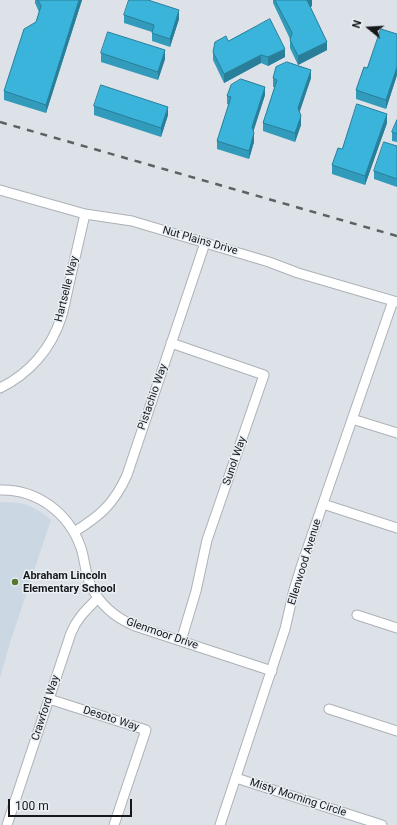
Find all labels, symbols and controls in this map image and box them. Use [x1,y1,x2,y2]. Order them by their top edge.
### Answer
north arrow [349,8,389,48]
text: N [350,18,364,30]
street label: Nut Plains Drive [161,224,239,258]
street label: Hartselle Way [52,255,82,323]
street label: Pistachio Way [136,362,170,432]
street label: Sunol Way [220,435,250,487]
street label: Ellenwood Avenue [286,517,324,607]
place label: Abraham Lincoln Elementary School [23,569,116,595]
marker: Abraham Lincoln Elementary School [10,577,20,587]
street label: Glenmoor Drive [124,615,200,653]
street label: Crawford Way [29,673,63,743]
street label: Desoto Way [81,704,141,734]
street label: Misty Morning Circle [248,776,348,820]
scale bar [10,791,134,817]
text: 100 m [15,799,49,813]

